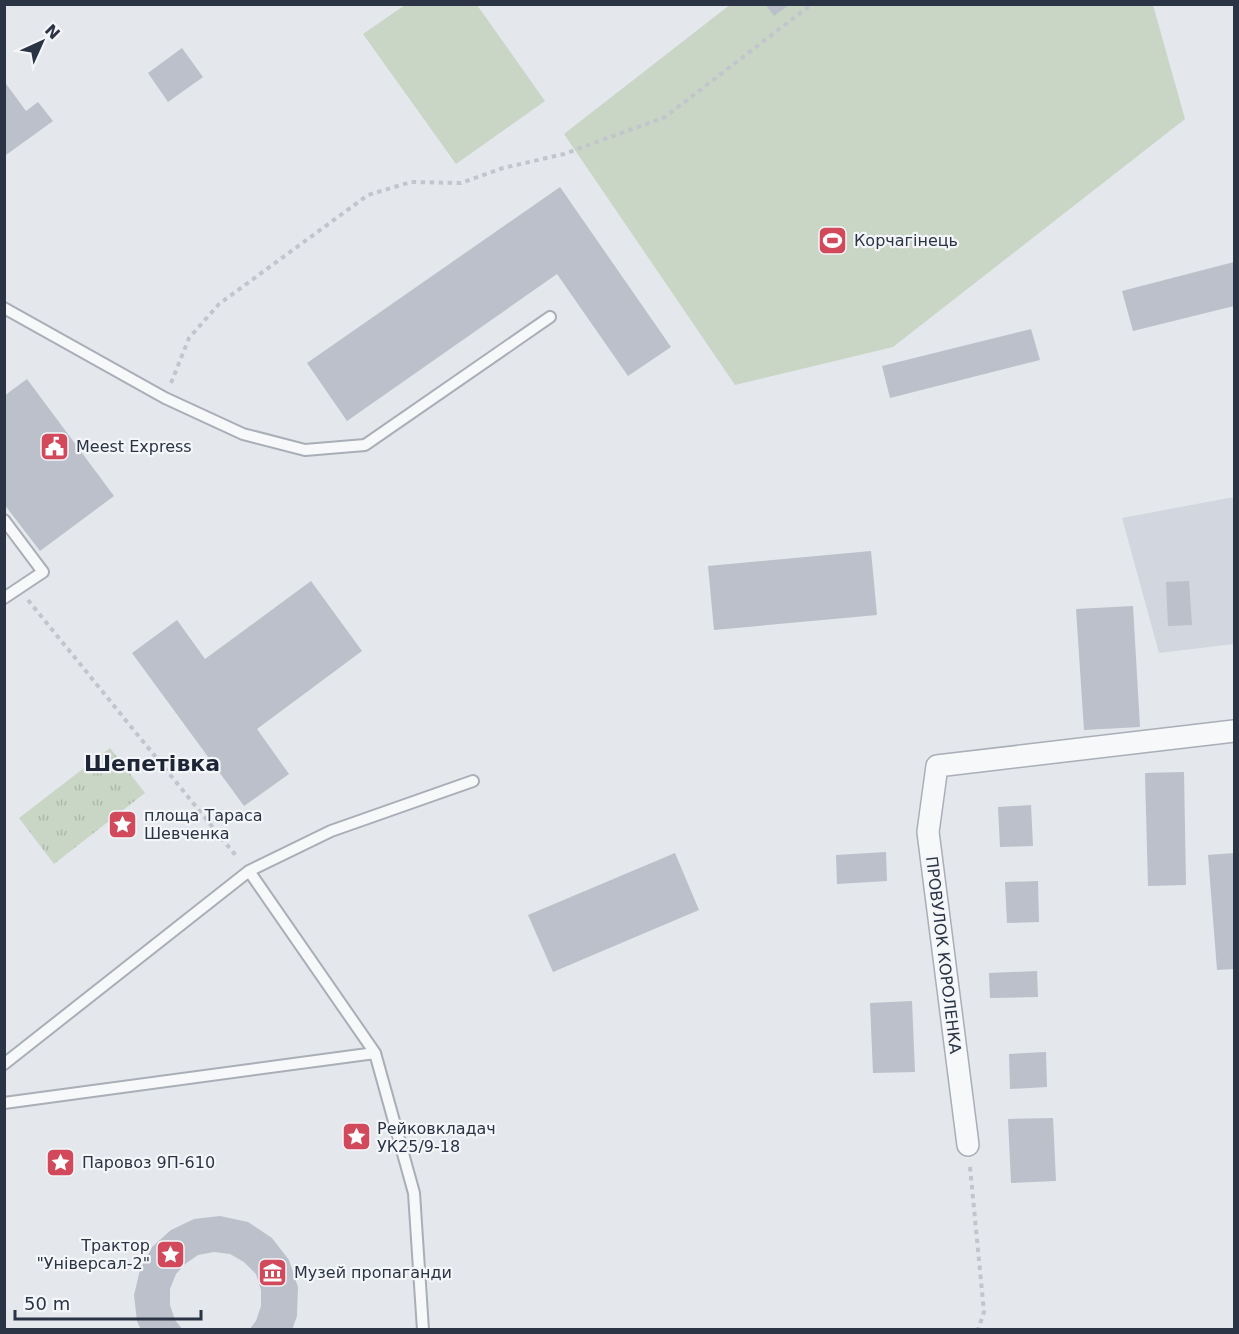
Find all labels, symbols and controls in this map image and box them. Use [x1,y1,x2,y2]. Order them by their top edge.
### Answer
north arrow [12,12,72,72]
text: N [41,20,64,43]
sports icon: Корчагінець [817,224,849,256]
place label: Корчагінець [854,231,958,250]
public building icon: Meest Express [39,430,71,462]
place label: Meest Express [76,437,192,456]
district label: Шепетівка [84,751,220,776]
place label: площа Тараса Шевченка [144,806,263,843]
place icon: площа Тараса Шевченка [107,808,139,840]
street label: ПРОВУЛОК КОРОЛЕНКА [922,855,965,1055]
place label: Рейковкладач УК25/9-18 [377,1119,496,1156]
place icon: Рейковкладач УК25/9-18 [340,1121,372,1153]
place icon: Паровоз 9П-610 [45,1146,77,1178]
place label: Паровоз 9П-610 [82,1153,215,1172]
place label: Трактор "Універсал-2" [36,1236,150,1273]
place icon: Трактор "Універсал-2" [155,1238,187,1270]
museum icon: Музей пропаганди [257,1256,289,1288]
place label: Музей пропаганди [294,1263,452,1282]
scale bar [15,1283,201,1321]
text: 50 m [24,1293,70,1314]

